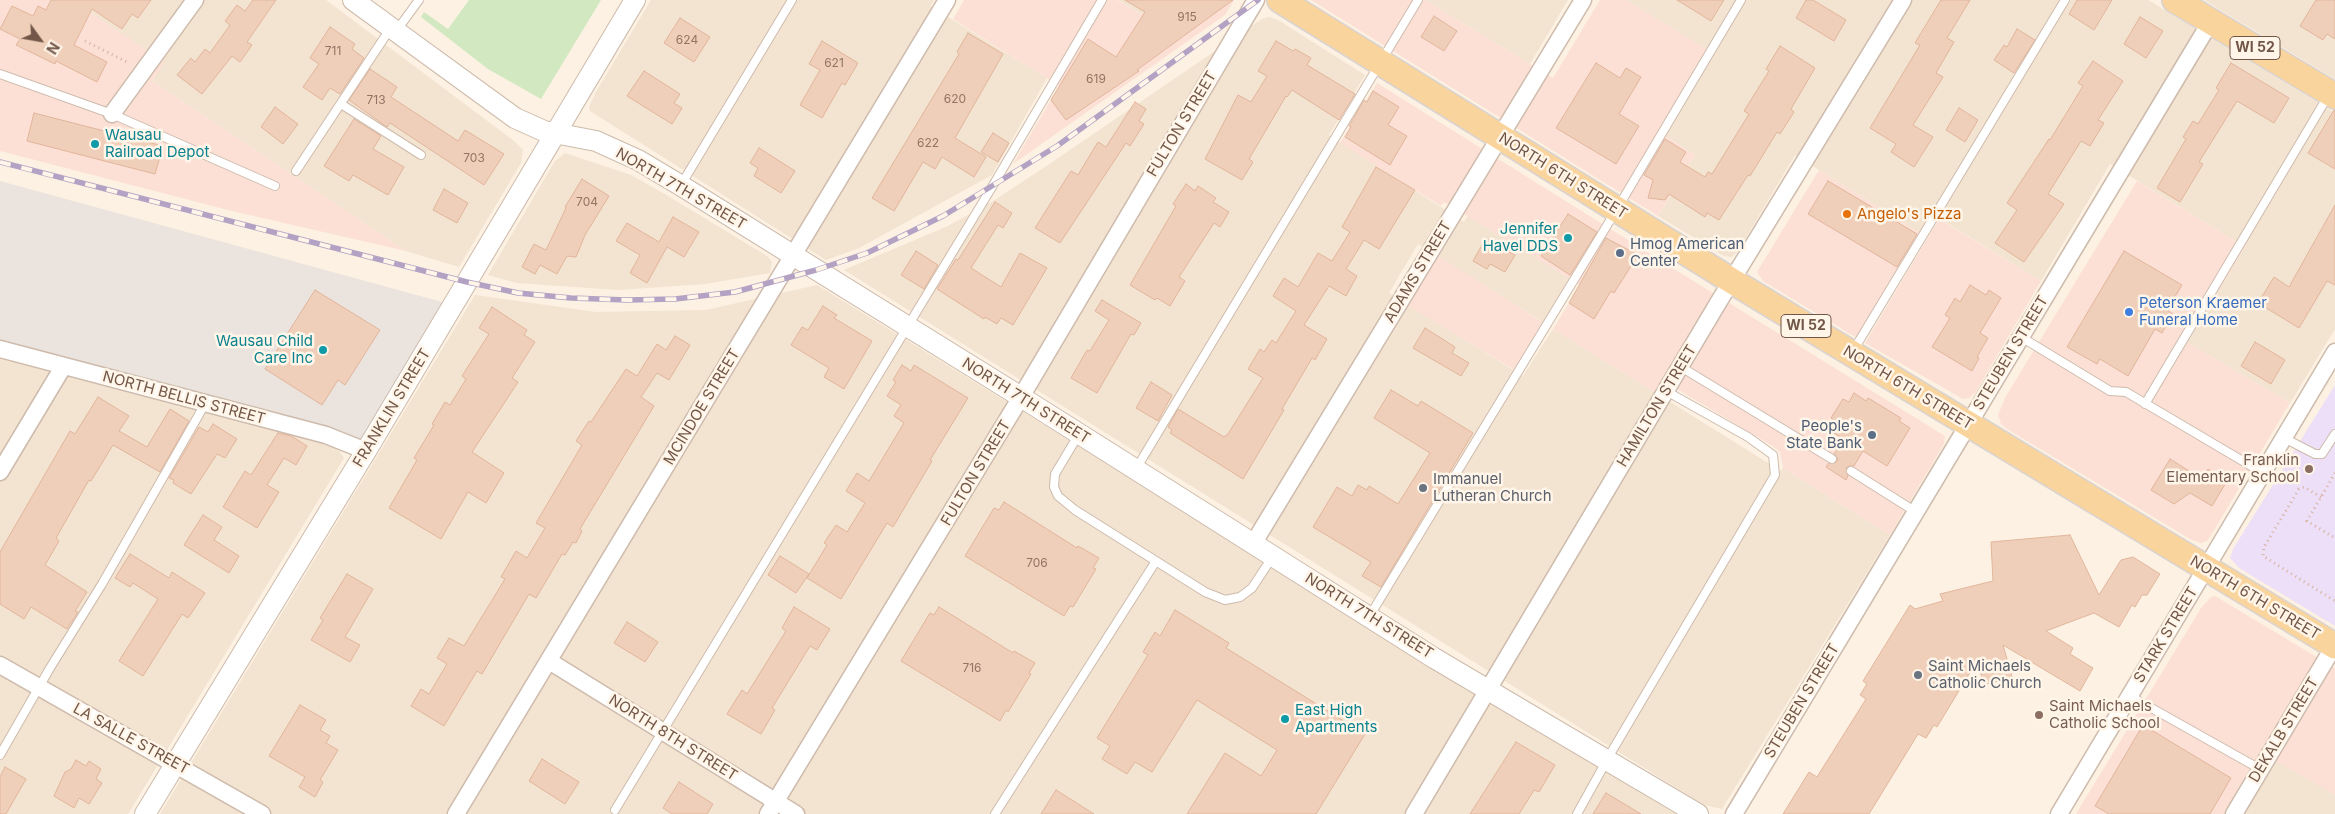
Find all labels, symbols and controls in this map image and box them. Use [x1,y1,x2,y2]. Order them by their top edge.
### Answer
house number: 915 [1177,10,1197,24]
north arrow [15,15,65,65]
house number: 624 [676,33,698,47]
road number: WI 52 [2230,36,2280,59]
text: N [43,39,63,57]
house number: 711 [325,44,341,58]
house number: 621 [824,56,844,70]
street label: FULTON STREET [1143,68,1221,180]
house number: 619 [1086,72,1106,86]
house number: 620 [944,92,966,106]
house number: 713 [366,93,386,107]
place label: Wausau Railroad Depot [105,126,209,161]
street label: NORTH 6TH STREET [1495,129,1631,223]
house number: 622 [917,136,939,150]
marker: Wausau Railroad Depot [89,138,101,150]
street label: NORTH 7TH STREET [613,144,749,234]
house number: 703 [463,151,485,165]
house number: 704 [576,195,598,209]
place label: Angelo's Pizza [1857,205,1961,223]
marker: Angelo's Pizza [1841,208,1853,220]
street label: ADAMS STREET [1381,218,1455,326]
place label: Jennifer Havel DDS [1483,220,1558,255]
marker: Jennifer Havel DDS [1562,232,1574,244]
place label: Hmog American Center [1630,235,1744,270]
marker: Hmog American Center [1614,247,1626,259]
street label: STEUBEN STREET [1970,292,2052,414]
place label: Peterson Kraemer Funeral Home [2139,294,2267,329]
marker: Peterson Kraemer Funeral Home [2123,306,2135,318]
road number: WI 52 [1781,314,1831,338]
place label: Wausau Child Care Inc [216,332,313,367]
street label: HAMILTON STREET [1613,342,1701,470]
street label: NORTH 6TH STREET [1840,342,1976,434]
marker: Wausau Child Care Inc [317,344,329,356]
street label: FRANKLIN STREET [350,346,434,470]
street label: MCINDOE STREET [660,346,744,468]
street label: NORTH 7TH STREET [959,354,1093,448]
street label: NORTH BELLIS STREET [101,368,267,428]
street label: FULTON STREET [937,417,1015,529]
place label: People's State Bank [1786,417,1862,452]
marker: People's State Bank [1866,429,1878,441]
place label: Franklin Elementary School [2166,451,2299,486]
marker: Franklin Elementary School [2303,463,2315,475]
place label: Immanuel Lutheran Church [1433,470,1552,505]
marker: Immanuel Lutheran Church [1417,482,1429,494]
street label: NORTH 6TH STREET [2187,552,2323,644]
house number: 706 [1026,556,1048,570]
street label: NORTH 7TH STREET [1302,569,1436,663]
street label: STARK STREET [2130,584,2202,686]
street label: STEUBEN STREET [1761,640,1843,762]
place label: Saint Michaels Catholic Church [1928,657,2042,692]
house number: 716 [962,661,982,675]
marker: Saint Michaels Catholic Church [1912,669,1924,681]
street label: DEKALB STREET [2246,674,2322,786]
street label: NORTH 8TH STREET [605,691,741,785]
place label: Saint Michaels Catholic School [2049,697,2160,732]
street label: LA SALLE STREET [70,700,192,778]
place label: East High Apartments [1295,701,1377,736]
marker: Saint Michaels Catholic School [2033,709,2045,721]
marker: East High Apartments [1279,713,1291,725]

